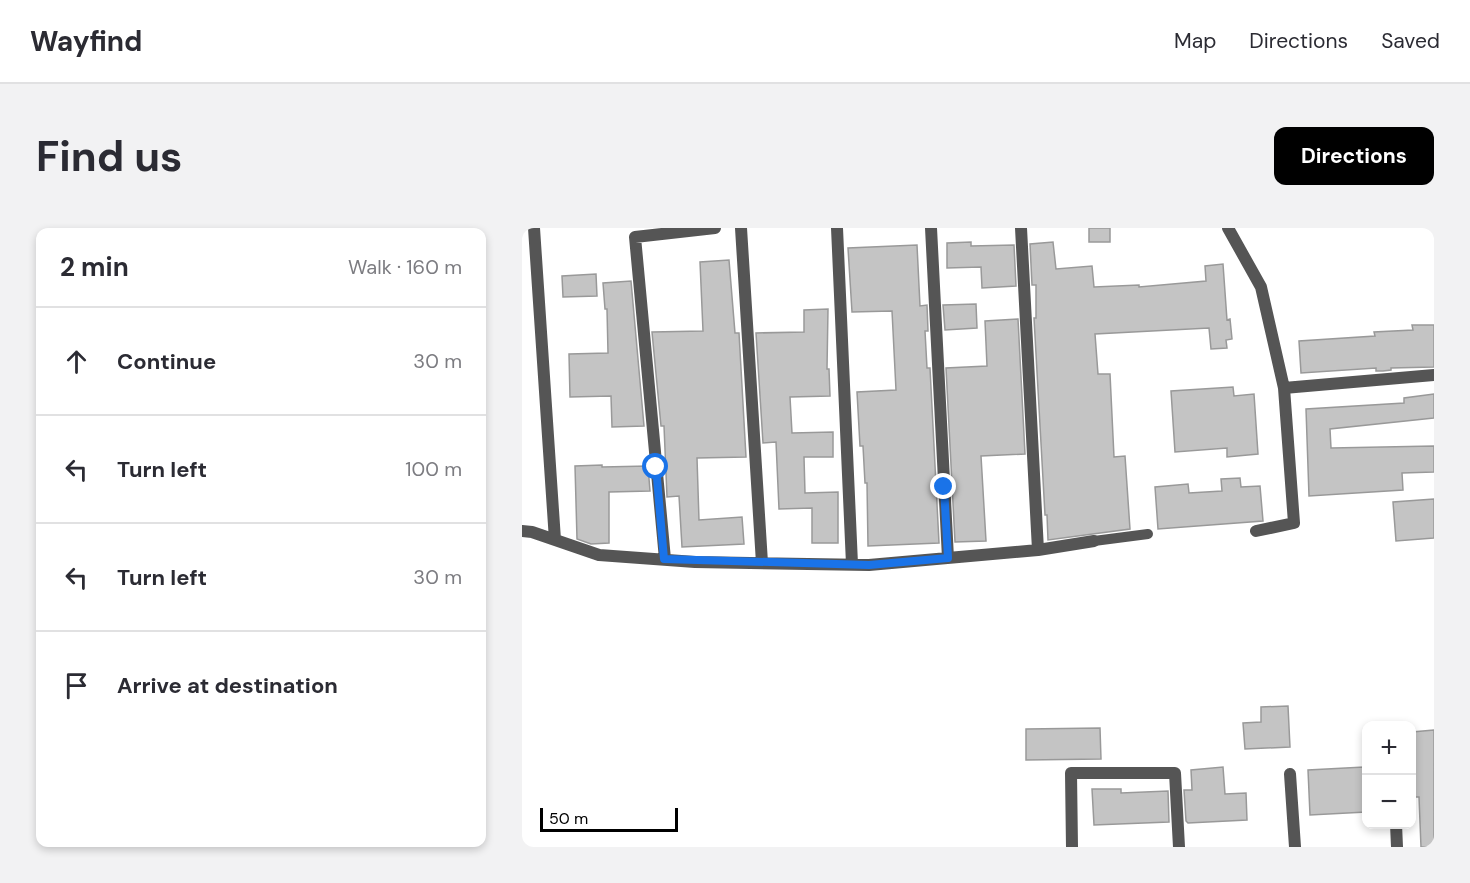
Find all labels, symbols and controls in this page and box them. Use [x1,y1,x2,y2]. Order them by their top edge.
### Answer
text: Wayfind [30,23,142,60]
text: Map [1174,27,1216,55]
text: Directions [1249,27,1348,55]
text: Saved [1381,27,1440,55]
button: Directions [1274,127,1434,185]
text: Find us [36,129,182,184]
text: 2 min [60,250,129,284]
text: Walk · 160 m [348,254,462,280]
icon: ahead [60,345,93,378]
text: Continue [117,347,216,376]
text: 30 m [413,348,462,374]
icon: left [60,453,93,486]
route start [642,453,668,479]
text: Turn left [117,455,207,484]
text: 100 m [405,456,462,482]
route end [930,473,956,499]
icon: left [60,561,93,594]
text: Turn left [117,563,207,592]
text: 30 m [413,564,462,590]
icon: arrive [60,669,93,702]
text: Arrive at destination [117,671,338,700]
map controls [1362,721,1416,829]
button: + [1362,721,1416,775]
button: − [1362,775,1416,829]
scale bar [540,805,678,832]
text: 50 m [549,808,588,829]

